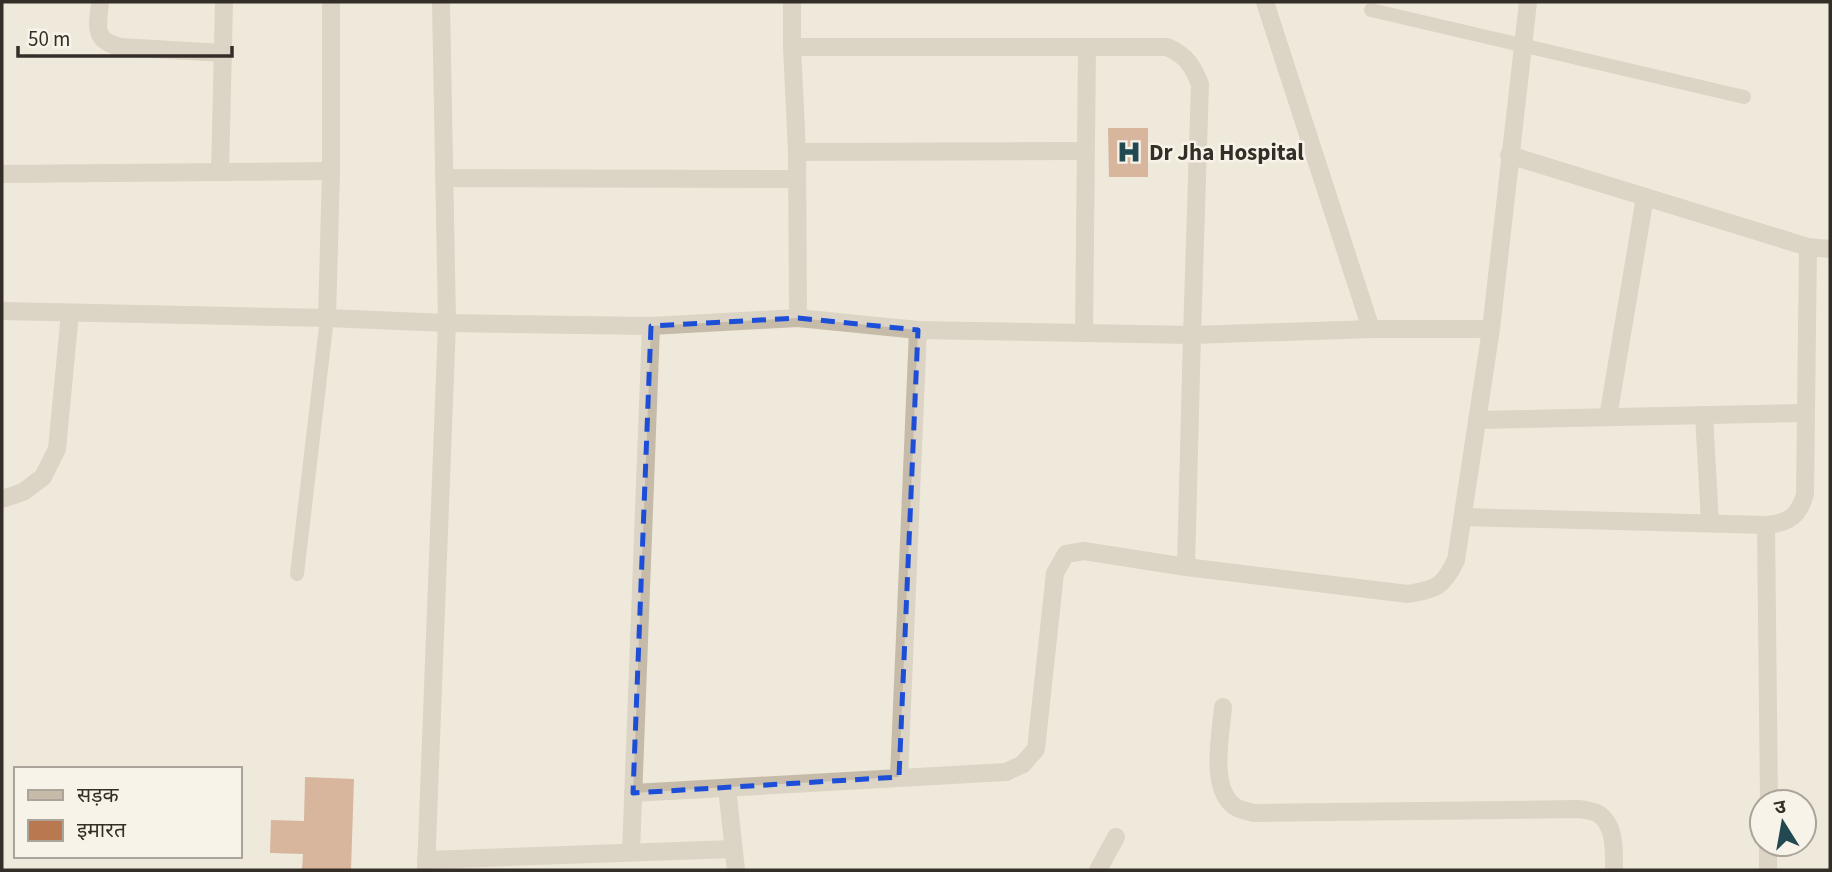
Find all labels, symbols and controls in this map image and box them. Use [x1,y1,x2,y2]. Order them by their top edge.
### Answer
scale bar [18,14,231,58]
text: 50 m [28,24,70,54]
place label: Dr Jha Hospital [1149,136,1304,169]
hospital icon: Dr Jha Hospital [1115,138,1143,166]
legend [14,767,242,858]
text: सड़क [77,780,119,810]
north arrow [1748,788,1818,858]
text: उ [1772,793,1789,822]
text: इमारत [77,815,127,845]

